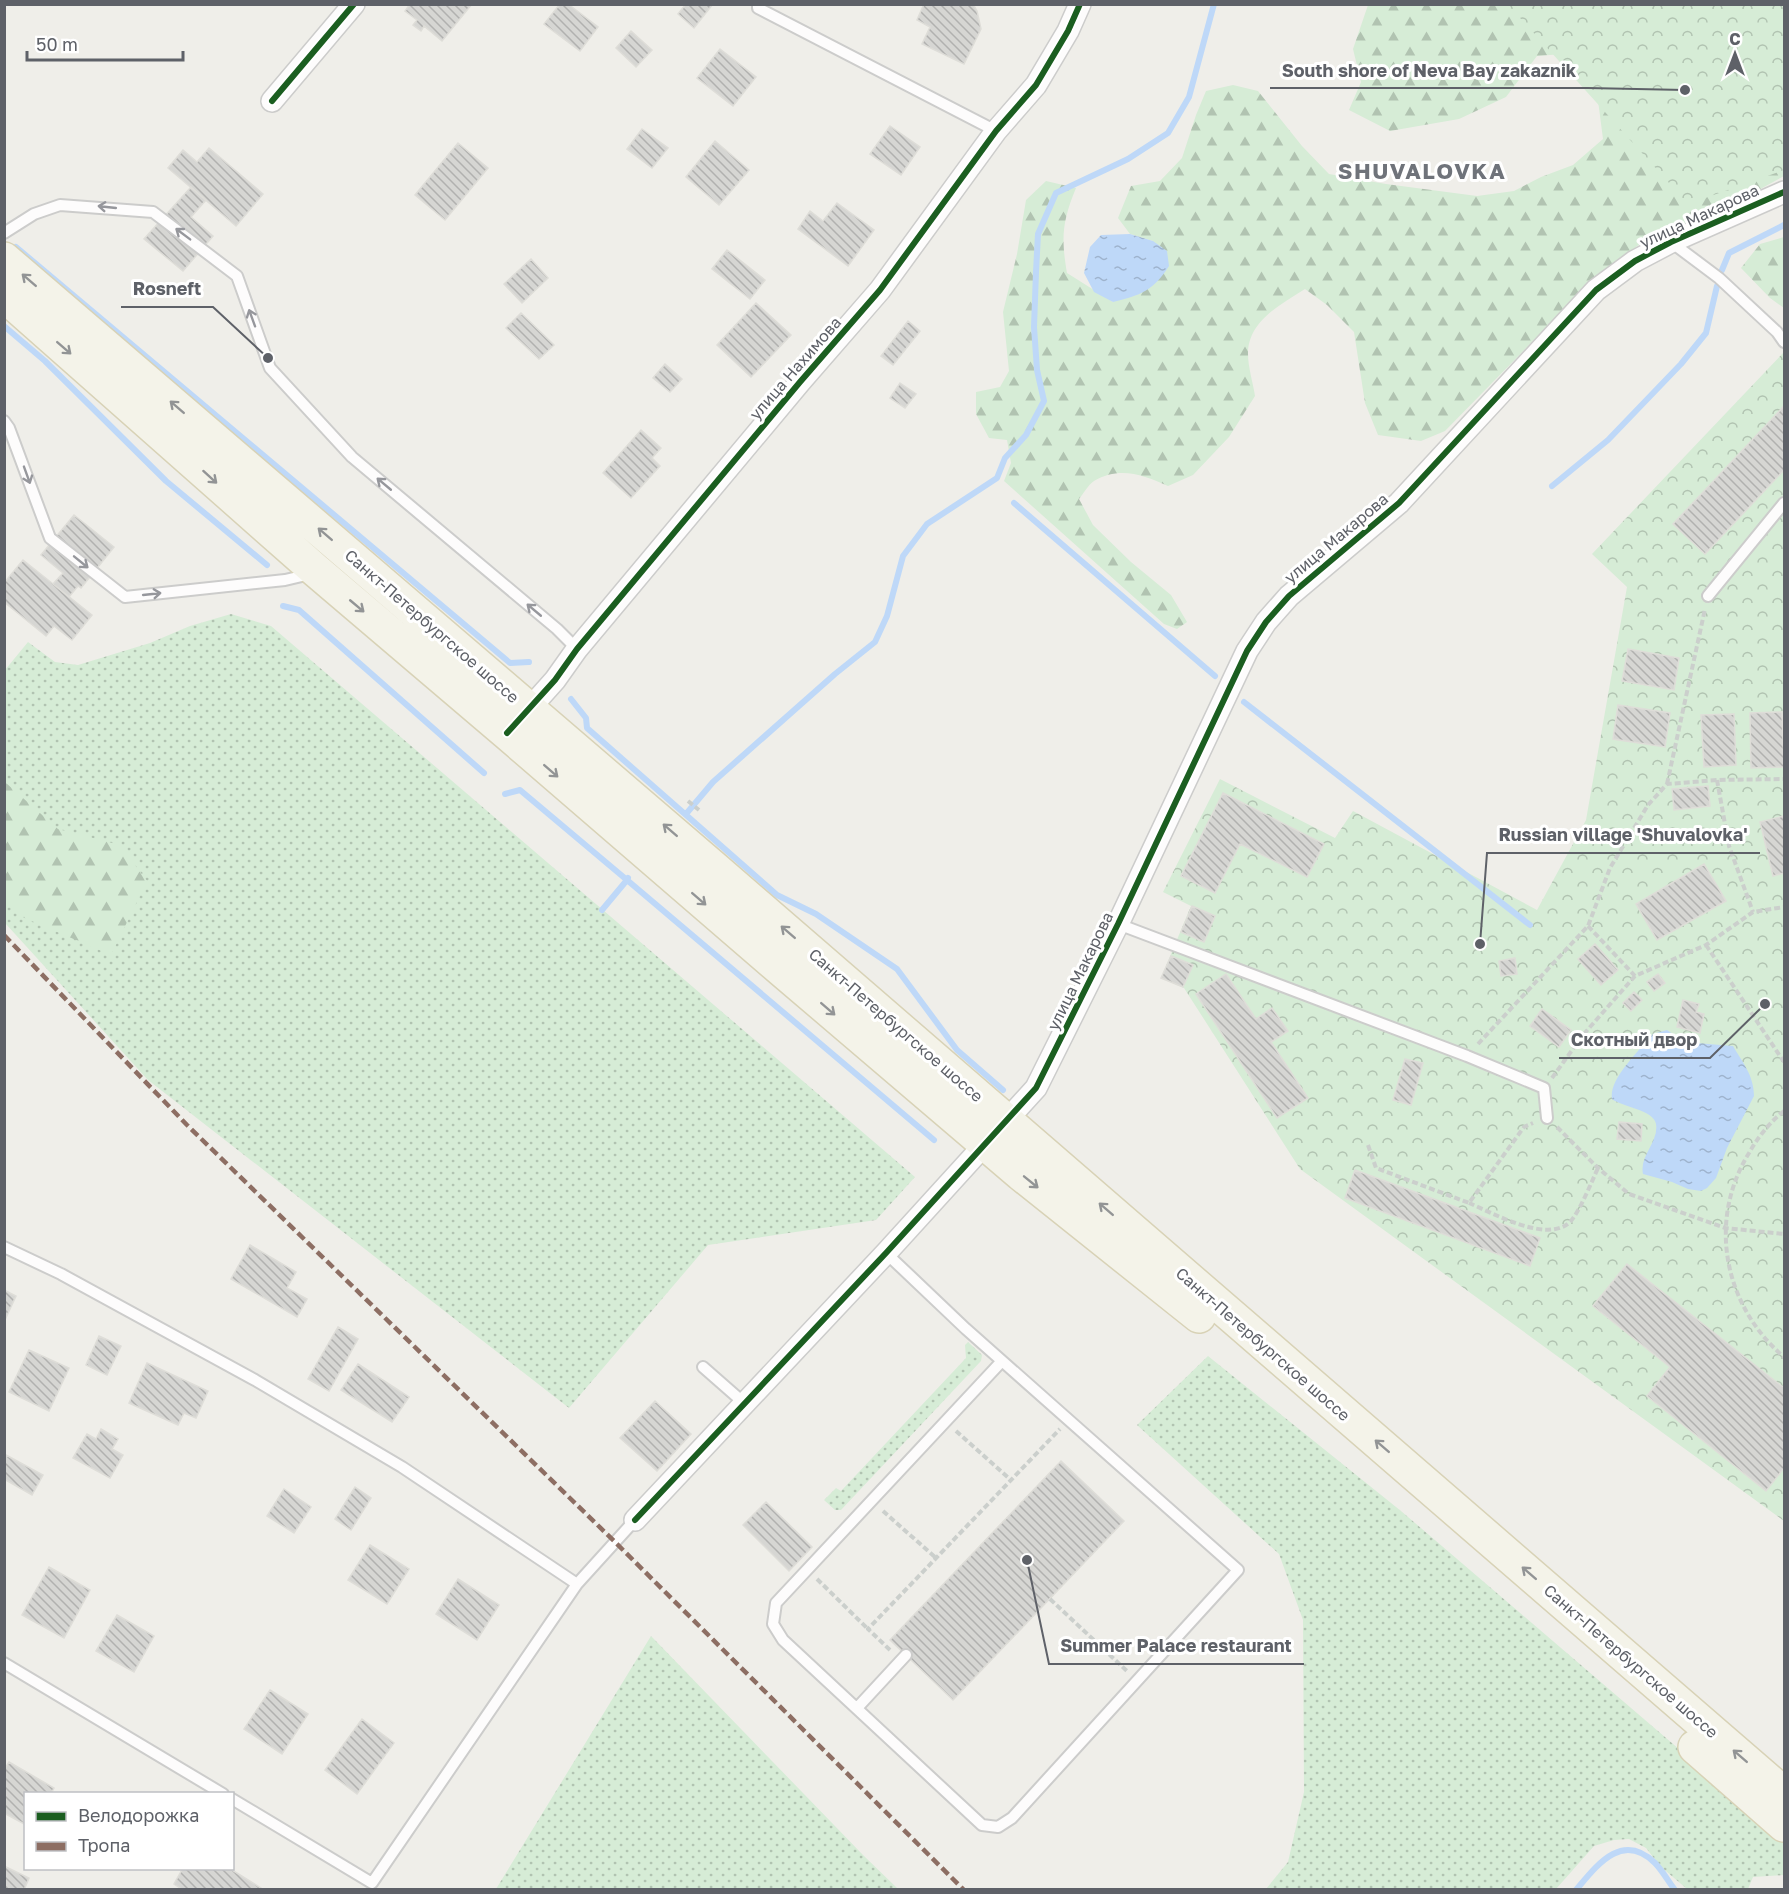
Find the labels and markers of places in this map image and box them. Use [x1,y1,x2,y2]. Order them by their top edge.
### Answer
callout: South shore of Neva Bay zakaznik [1270,52,1588,88]
callout: Rosneft [121,271,213,307]
callout: Russian village 'Shuvalovka' [1487,817,1760,853]
callout: Скотный двор [1559,1022,1710,1058]
callout: Summer Palace restaurant [1049,1628,1304,1664]

